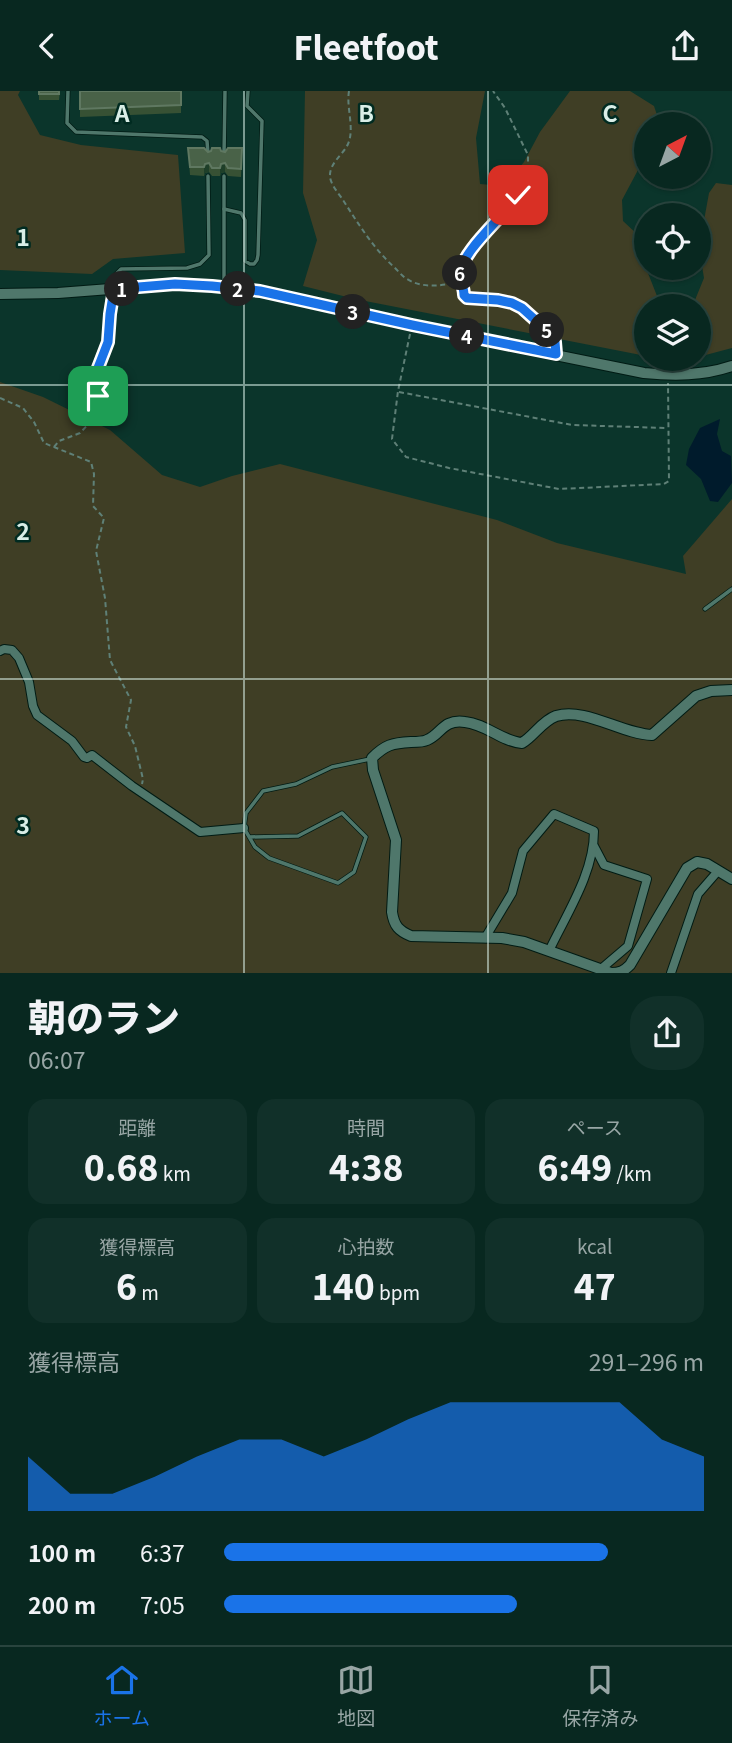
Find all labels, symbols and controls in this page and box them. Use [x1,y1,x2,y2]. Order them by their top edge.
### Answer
text: Fleetfoot [293,23,439,69]
icon: back [28,27,66,65]
icon: share [666,27,704,65]
text: A [114,95,130,129]
text: B [358,95,374,129]
text: C [602,95,618,129]
north arrow [634,112,710,189]
map controls [634,112,711,371]
pin [488,165,548,225]
icon: check [499,176,537,214]
button: locate [634,203,711,280]
text: 1 [16,219,30,253]
pin: 6 [442,255,477,291]
text: 6 [454,259,465,286]
pin: 1 [104,271,140,307]
pin: 2 [220,271,256,307]
text: 1 [116,275,127,302]
text: 2 [232,275,243,302]
button: layers [634,294,711,371]
pin: 3 [336,295,370,329]
text: 3 [347,298,358,325]
pin: 5 [530,313,564,347]
text: 5 [541,316,552,343]
pin: 4 [449,319,484,353]
text: 4 [461,322,472,349]
pin [68,366,128,426]
icon: arrive [79,377,117,415]
text: 2 [16,513,30,547]
text: 3 [16,807,30,841]
text: 朝のラン [28,988,180,1043]
button: share [630,996,704,1070]
text: 06:07 [28,1042,85,1076]
text: 距離 [118,1113,156,1140]
text: 時間 [347,1113,385,1140]
text: ペース [567,1113,623,1140]
text: 0.68 [84,1140,159,1191]
text: 4:38 [329,1140,403,1191]
text: 6:49 [537,1140,612,1191]
text: km [159,1159,191,1186]
text: /km [612,1159,652,1186]
text: 獲得標高 [99,1232,175,1259]
text: 心拍数 [337,1232,395,1259]
text: kcal [577,1232,612,1259]
text: 6 [116,1259,137,1310]
text: 140 [312,1259,375,1310]
text: 47 [574,1259,616,1310]
text: m [137,1278,159,1305]
text: bpm [375,1278,420,1305]
text: 獲得標高 [28,1344,120,1378]
text: 291–296 m [589,1344,704,1378]
text: 100 m [28,1535,96,1569]
text: 6:37 [140,1535,185,1569]
text: 200 m [28,1587,96,1621]
text: 7:05 [140,1587,185,1621]
tab: ホーム [94,1661,150,1730]
tab: 地図 [337,1661,375,1730]
tab: 保存済み [562,1661,638,1730]

